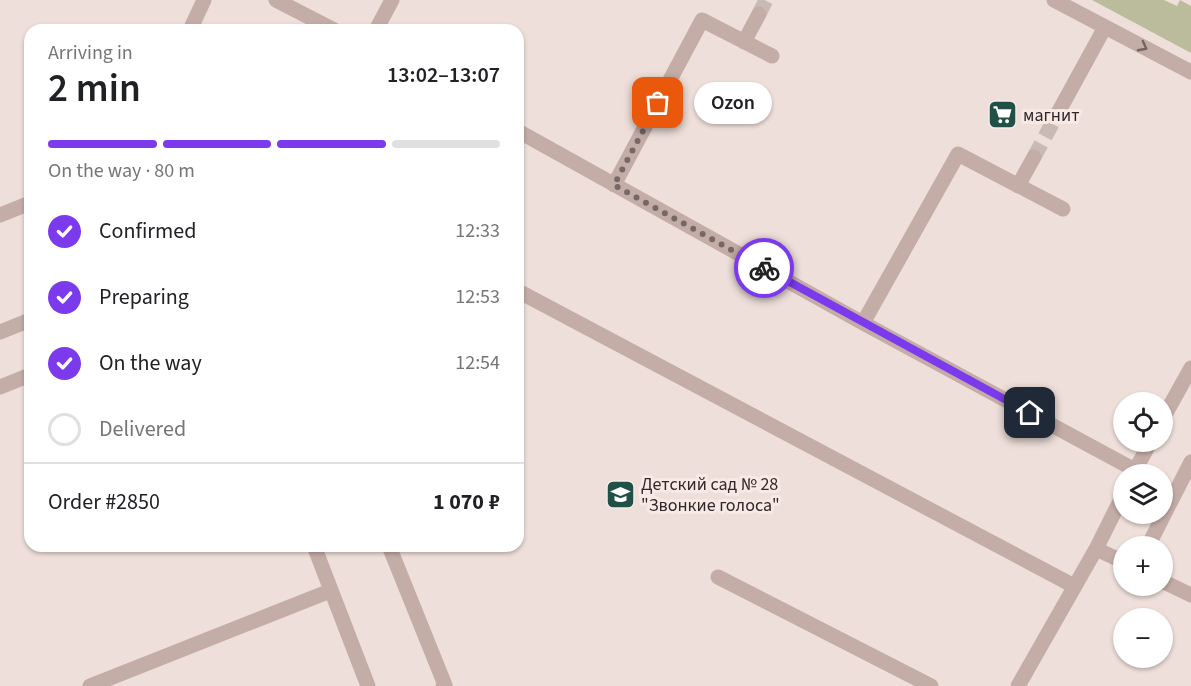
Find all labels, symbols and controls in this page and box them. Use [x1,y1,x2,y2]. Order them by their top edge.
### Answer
text: Arriving in [48,39,133,67]
one-way arrow [1136,40,1147,51]
text: 13:02–13:07 [387,59,500,91]
text: 2 min [48,61,141,117]
pin [632,77,683,128]
callout: Ozon [694,82,772,124]
icon: bag [641,86,674,119]
text: Ozon [711,89,755,117]
supermarket icon: магнит [986,99,1018,131]
place label: магнит [1023,103,1079,128]
text: On the way · 80 m [48,157,195,185]
icon: check [48,215,81,248]
text: Confirmed [99,215,196,247]
text: 12:33 [455,217,500,245]
courier [734,238,794,298]
icon: bike [748,252,781,285]
icon: check [48,281,81,314]
text: Preparing [99,281,189,313]
text: 12:53 [455,283,500,311]
icon: check [48,347,81,380]
text: On the way [99,347,202,379]
text: 12:54 [455,349,500,377]
pin [1004,387,1055,438]
map controls [1113,392,1173,668]
button: locate [1113,392,1173,452]
icon: home [1013,396,1046,429]
text: Delivered [99,413,186,445]
button: layers [1113,464,1173,524]
place label: Детский сад № 28 "Звонкие голоса" [641,472,780,518]
school or university icon: Детский сад № 28 "Звонкие голоса" [604,478,636,510]
text: Order #2850 [48,486,160,518]
text: 1 070 ₽ [433,486,500,518]
button: + [1113,536,1173,596]
button: − [1113,608,1173,668]

